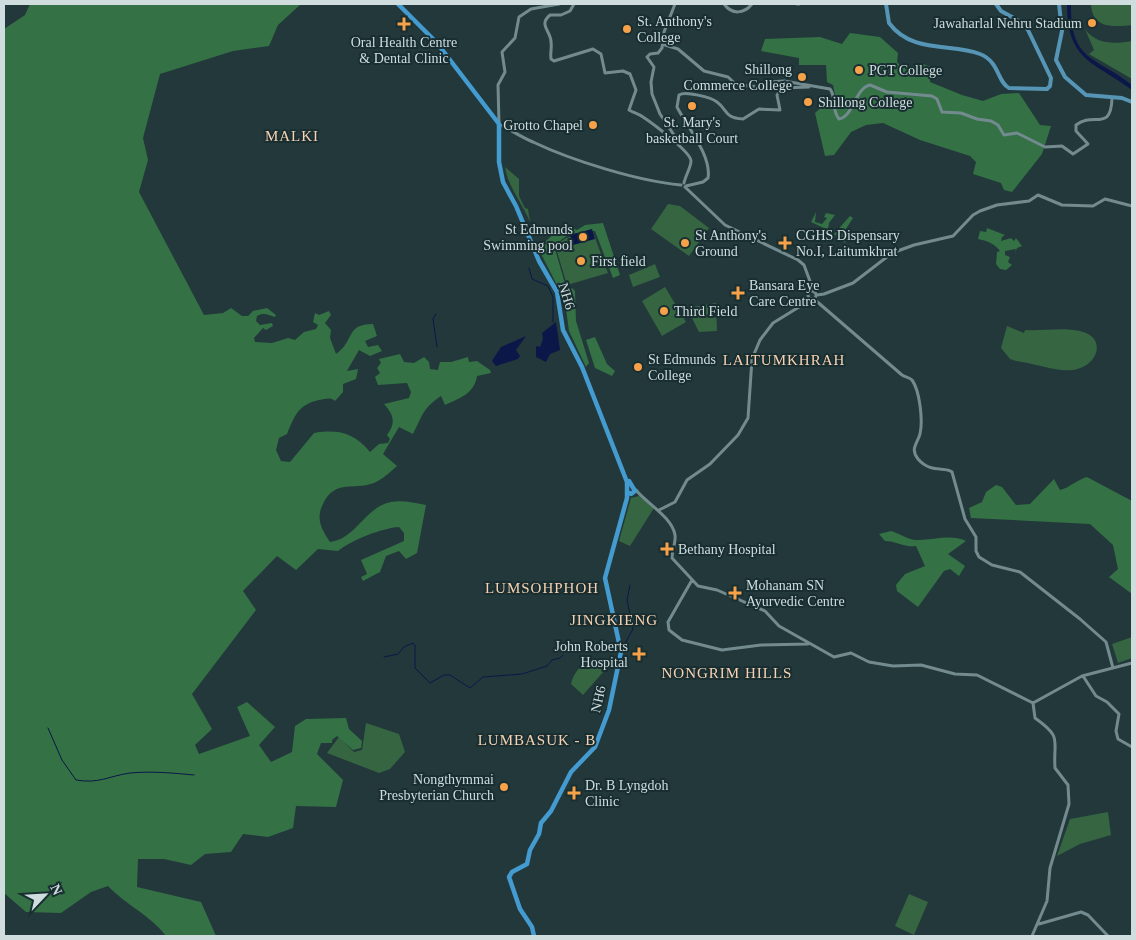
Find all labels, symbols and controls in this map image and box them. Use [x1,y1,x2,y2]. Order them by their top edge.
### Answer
place label: St. Anthony's College [637,14,712,45]
place label: Jawaharlal Nehru Stadium [933,16,1082,31]
marker: Oral Health Centre & Dental Clinic [397,17,411,31]
marker: Jawaharlal Nehru Stadium [1086,17,1098,29]
marker: St. Anthony's College [621,23,633,35]
place label: Oral Health Centre & Dental Clinic [351,35,457,66]
place label: Shillong Commerce College [684,62,792,93]
place label: PGT College [869,63,942,78]
marker: PGT College [853,64,865,76]
marker: Shillong Commerce College [796,71,808,83]
place label: Shillong College [818,95,913,110]
marker: Shillong College [802,96,814,108]
marker: St. Mary's basketball Court [686,100,698,112]
place label: St. Mary's basketball Court [646,115,738,146]
place label: Grotto Chapel [503,118,583,133]
marker: Grotto Chapel [587,119,599,131]
district label: MALKI [265,128,319,144]
place label: St Edmunds Swimming pool [483,222,573,253]
place label: St Anthony's Ground [695,228,766,259]
place label: CGHS Dispensary No.I, Laitumkhrat [796,228,900,259]
marker: St Edmunds Swimming pool [577,231,589,243]
marker: CGHS Dispensary No.I, Laitumkhrat [778,236,792,250]
marker: St Anthony's Ground [679,237,691,249]
place label: First field [591,254,646,269]
marker: First field [575,255,587,267]
place label: Bansara Eye Care Centre [749,278,819,309]
street label: NH6 [555,281,578,311]
marker: Bansara Eye Care Centre [731,286,745,300]
place label: Third Field [674,304,737,319]
marker: Third Field [658,305,670,317]
place label: St Edmunds College [648,352,716,383]
district label: LAITUMKHRAH [723,352,845,368]
marker: St Edmunds College [632,361,644,373]
marker: Bethany Hospital [660,542,674,556]
place label: Bethany Hospital [678,542,776,557]
place label: Mohanam SN Ayurvedic Centre [746,578,845,609]
district label: LUMSOHPHOH [485,580,599,596]
marker: Mohanam SN Ayurvedic Centre [728,586,742,600]
district label: JINGKIENG [570,612,658,628]
place label: John Roberts Hospital [555,639,628,670]
marker: John Roberts Hospital [632,647,646,661]
district label: NONGRIM HILLS [662,665,792,681]
street label: NH6 [588,684,609,714]
district label: LUMBASUK - B [478,732,596,748]
place label: Nongthymmai Presbyterian Church [379,772,494,803]
place label: Dr. B Lyngdoh Clinic [585,778,669,809]
marker: Nongthymmai Presbyterian Church [498,781,510,793]
marker: Dr. B Lyngdoh Clinic [567,786,581,800]
north arrow [20,870,70,920]
text: N [47,882,65,897]

